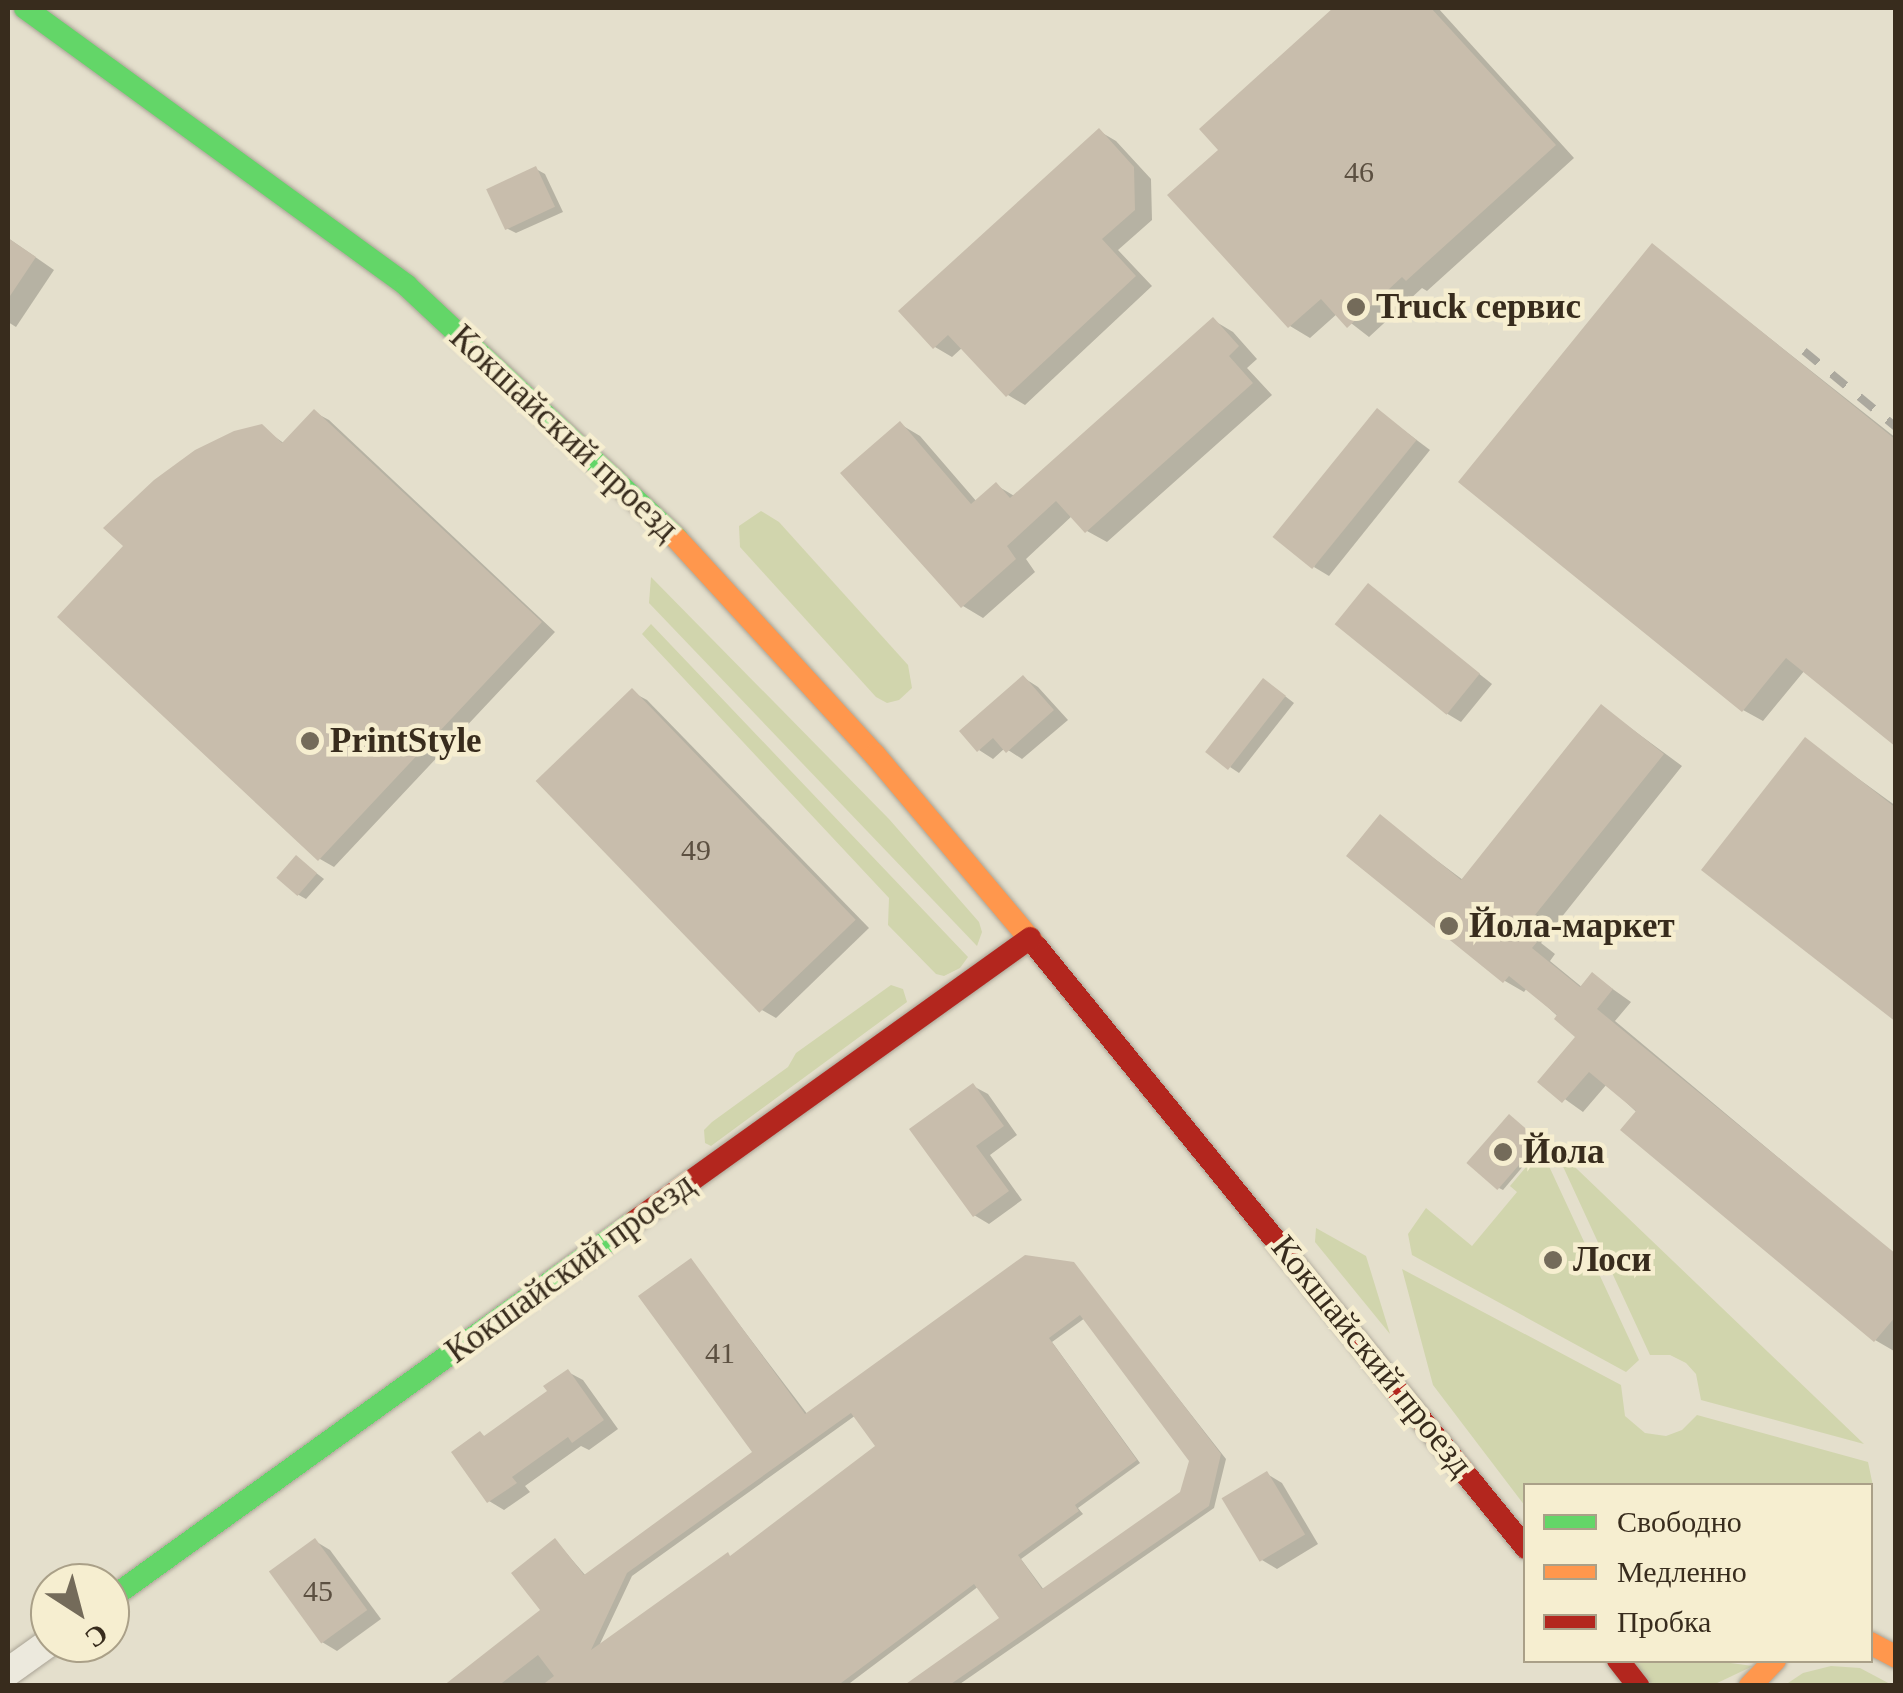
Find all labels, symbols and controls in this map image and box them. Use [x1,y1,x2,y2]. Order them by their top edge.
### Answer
house number: 46 [1344,154,1374,190]
place label: Truck сервис [1376,286,1581,328]
marker: Truck сервис [1345,296,1367,318]
street label: Кокшайский проезд [441,316,687,550]
place label: PrintStyle [330,720,482,762]
marker: PrintStyle [299,730,321,752]
house number: 49 [681,832,711,868]
place label: Йола-маркет [1469,905,1675,947]
marker: Йола-маркет [1438,915,1460,937]
place label: Йола [1523,1131,1604,1173]
marker: Йола [1492,1141,1514,1163]
street label: Кокшайский проезд [437,1164,703,1372]
street label: Кокшайский проезд [1262,1227,1482,1485]
place label: Лоси [1573,1239,1651,1281]
marker: Лоси [1542,1249,1564,1271]
house number: 41 [705,1335,735,1371]
legend [1523,1483,1873,1663]
text: Свободно [1617,1505,1742,1538]
text: Медленно [1617,1555,1747,1588]
north arrow [30,1563,130,1663]
house number: 45 [303,1573,333,1609]
text: Пробка [1617,1605,1711,1638]
text: С [79,1618,114,1655]

